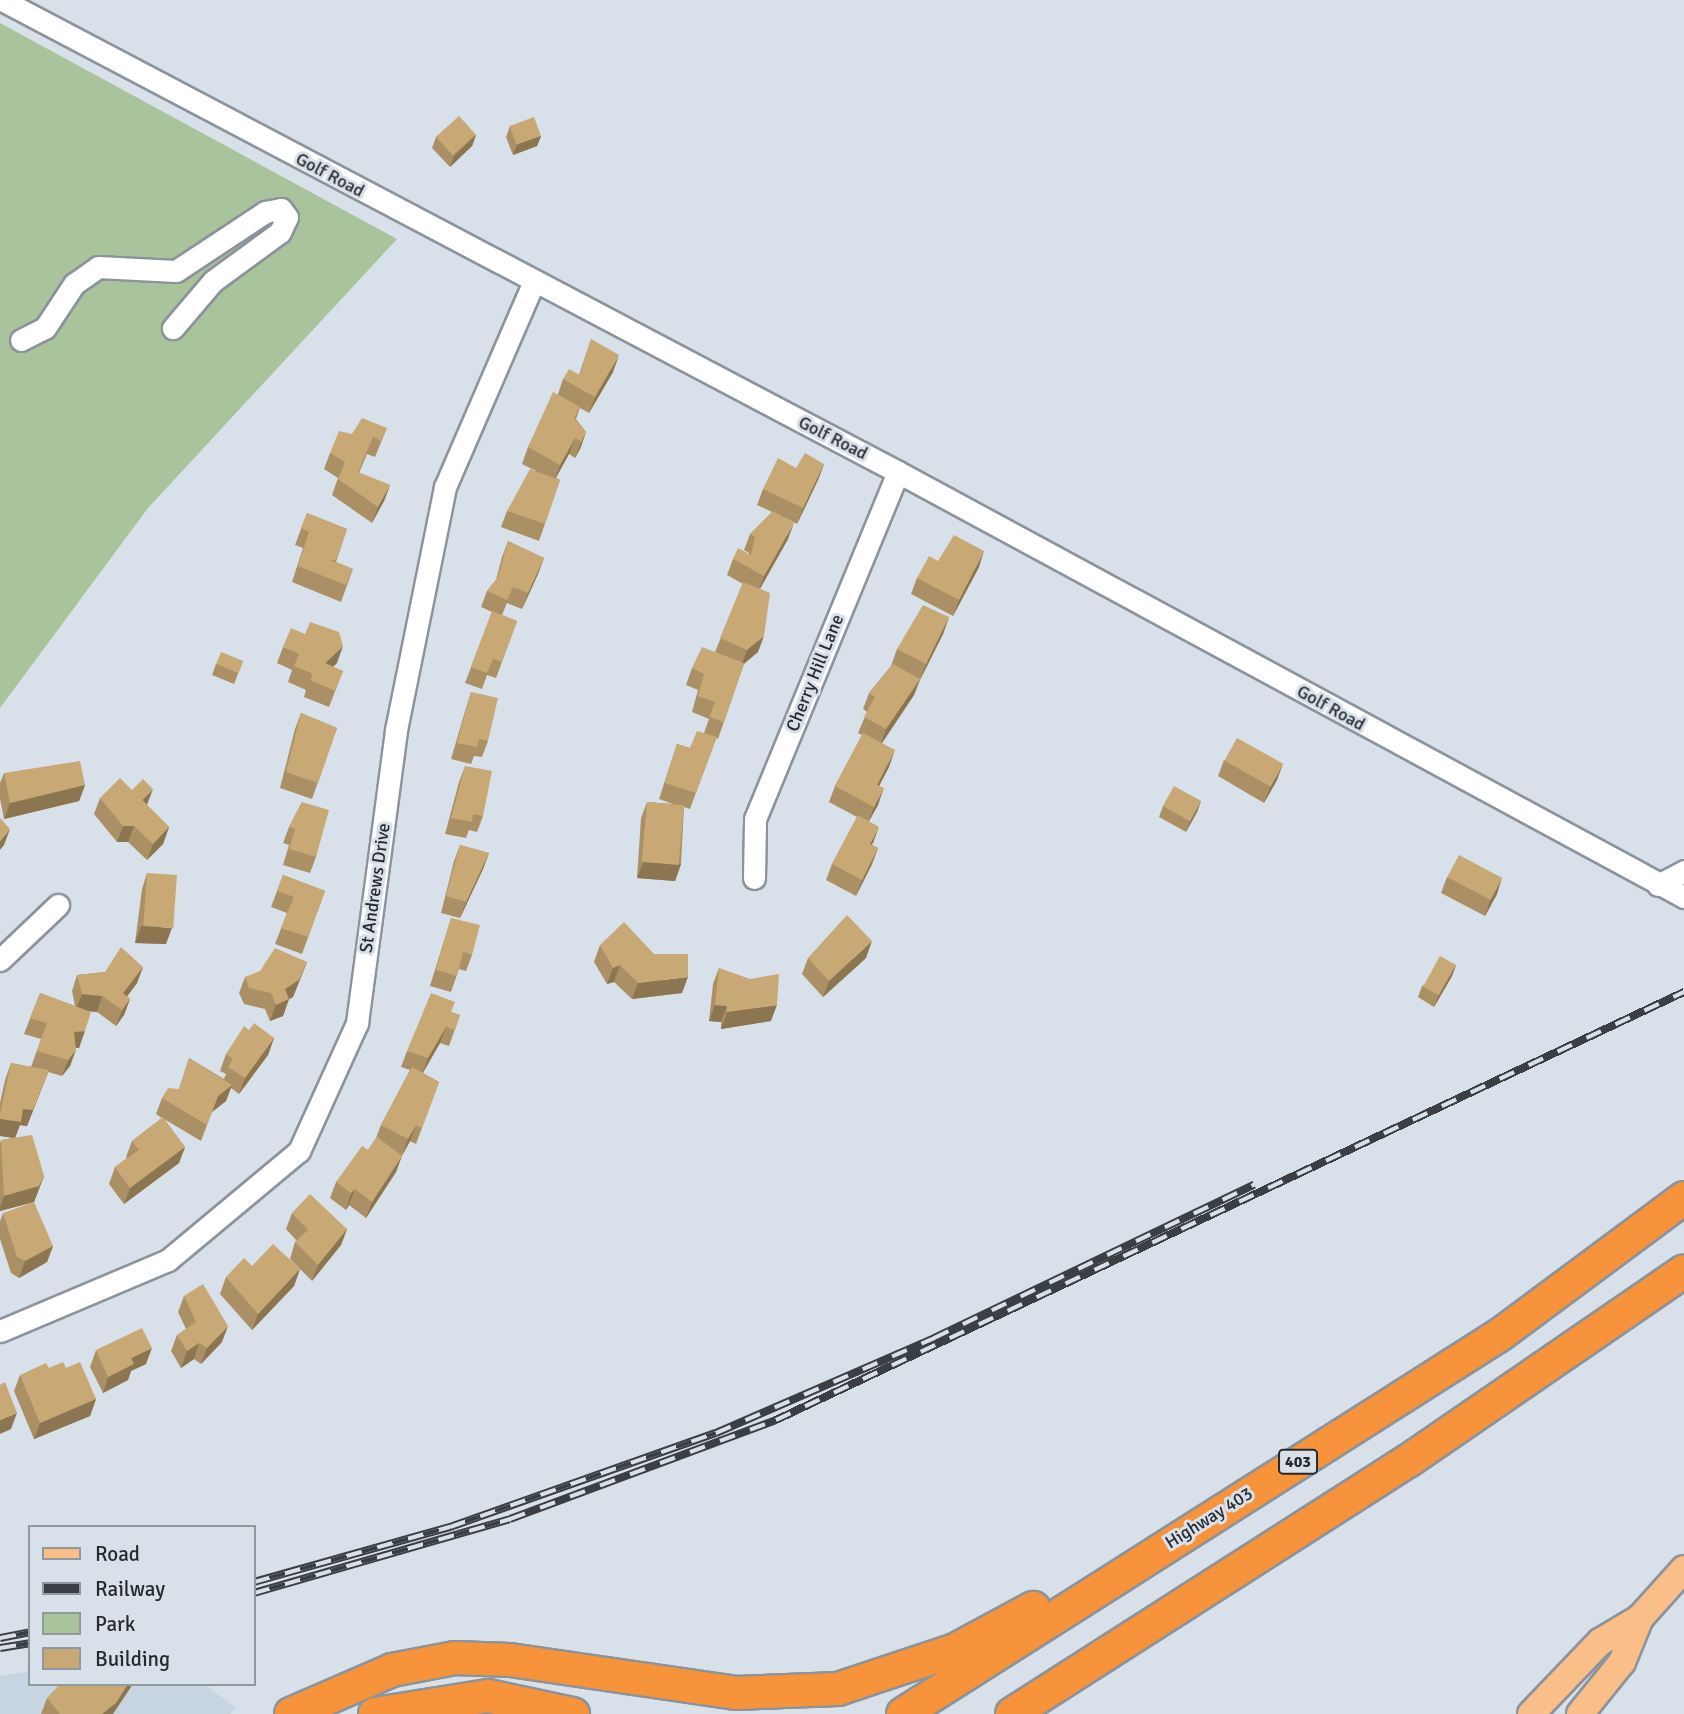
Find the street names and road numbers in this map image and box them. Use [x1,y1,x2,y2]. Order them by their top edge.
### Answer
street label: Golf Road [292,148,368,202]
street label: Golf Road [795,411,871,465]
street label: Cherry Hill Lane [782,611,848,735]
street label: Golf Road [1293,680,1369,736]
street label: St Andrews Drive [355,822,395,954]
road number: 403 [1277,1450,1319,1474]
street label: Highway 403 [1161,1483,1257,1553]

